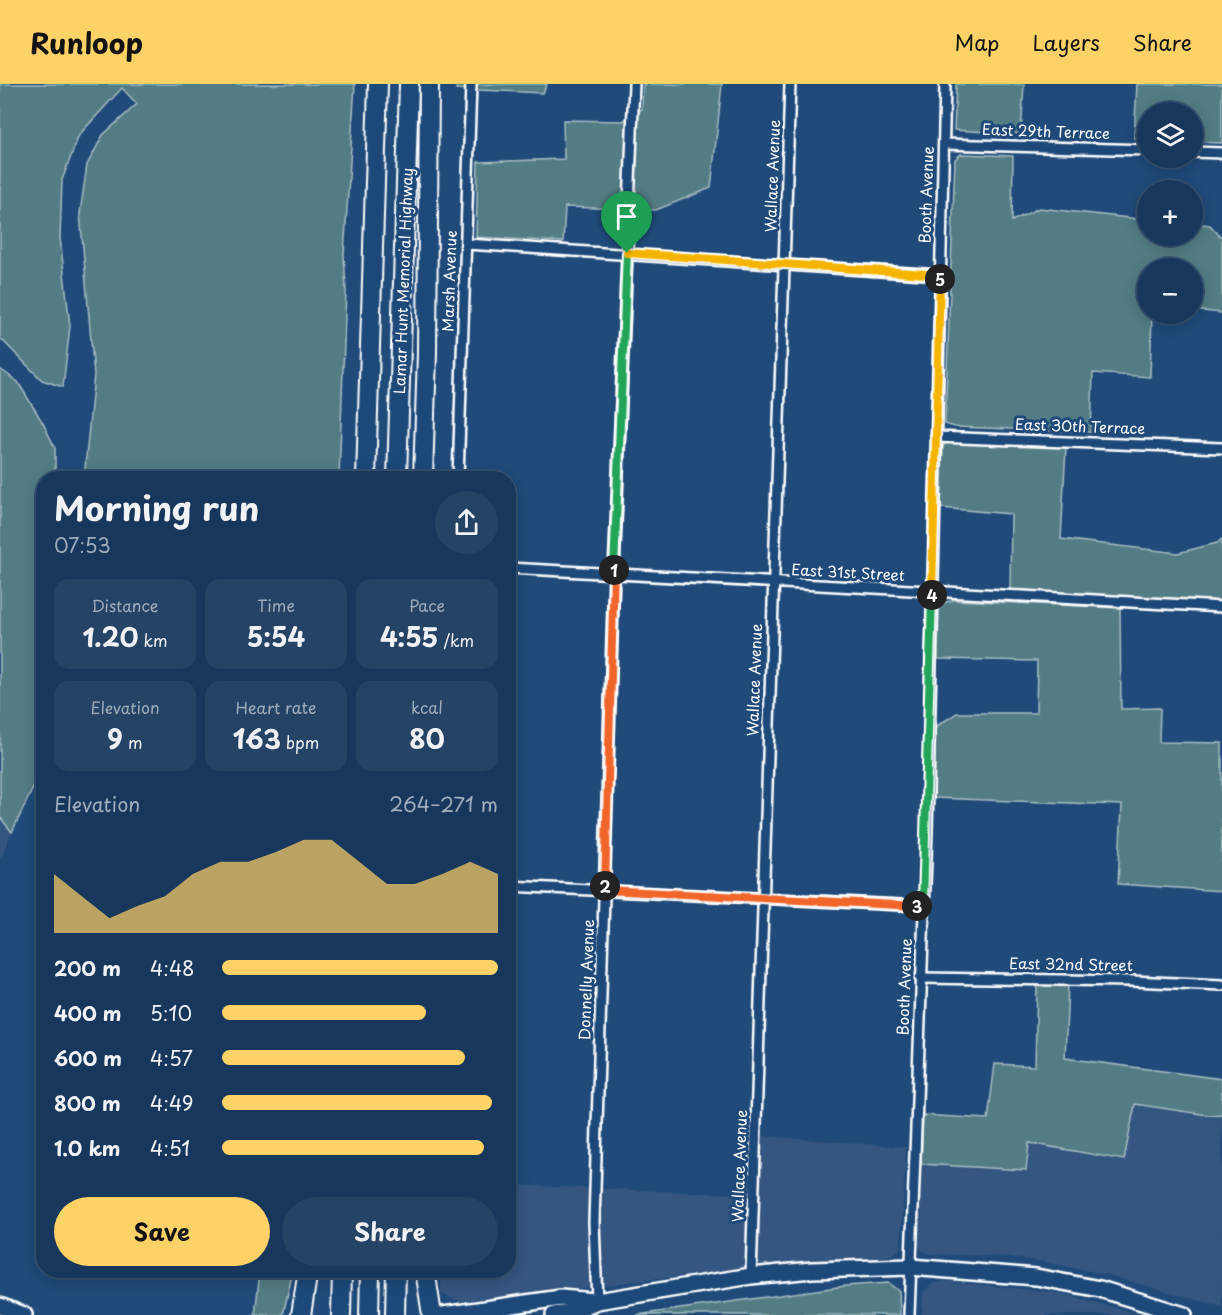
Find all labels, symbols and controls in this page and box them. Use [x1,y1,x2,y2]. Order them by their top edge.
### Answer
text: Runloop [30,21,143,64]
text: Map [955,26,999,58]
text: Layers [1032,26,1100,58]
text: Share [1133,26,1192,58]
map controls [1137,102,1203,324]
button: layers [1137,102,1203,168]
street label: East 29th Terrace [982,117,1110,144]
street label: Wallace Avenue [758,119,785,233]
street label: Booth Avenue [912,146,939,244]
street label: Lamar Hunt Memorial Highway [387,167,418,395]
button: + [1137,180,1203,246]
pin [601,191,652,253]
icon: arrive [610,200,643,233]
street label: Marsh Avenue [435,230,462,332]
button: − [1137,258,1203,324]
pin: 5 [925,264,955,294]
text: 5 [935,267,945,291]
street label: East 30th Terrace [1015,412,1146,439]
text: Morning run [54,482,259,532]
button: share [435,491,498,554]
text: 07:53 [54,530,111,560]
pin: 1 [599,555,629,585]
street label: East 31st Street [791,557,906,586]
text: 1 [610,558,618,582]
pin: 4 [917,580,947,610]
text: 4 [927,583,937,607]
text: Distance [91,593,159,617]
text: Time [257,593,295,617]
text: Pace [409,593,445,617]
text: 1.20 [82,617,138,656]
text: 5:54 [247,617,305,656]
text: 4:55 [380,617,438,656]
street label: Wallace Avenue [740,623,767,737]
text: km [138,628,168,652]
text: /km [438,628,474,652]
text: Elevation [90,695,160,719]
text: Heart rate [236,695,316,719]
text: kcal [411,695,443,719]
text: 9 [107,719,123,758]
text: 163 [233,719,281,758]
text: 80 [409,719,445,758]
text: m [123,730,143,754]
text: bpm [281,730,319,754]
text: Elevation [54,789,140,819]
text: 264–271 m [389,789,498,819]
pin: 2 [590,871,620,901]
text: 2 [599,874,611,898]
pin: 3 [902,891,932,921]
text: 3 [912,894,922,918]
street label: Donnelly Avenue [572,919,599,1041]
street label: Booth Avenue [890,938,917,1036]
street label: East 32nd Street [1009,951,1133,976]
text: 200 m [54,953,121,983]
text: 4:48 [150,953,194,983]
text: 400 m [54,998,122,1028]
text: 5:10 [150,998,192,1028]
text: 600 m [54,1043,122,1073]
text: 4:57 [150,1043,193,1073]
text: 800 m [54,1088,121,1118]
text: 4:49 [150,1088,193,1118]
street label: Wallace Avenue [725,1109,752,1223]
text: 1.0 km [54,1133,121,1163]
text: 4:51 [150,1133,190,1163]
button: Save [54,1197,270,1266]
button: Share [282,1197,498,1266]

